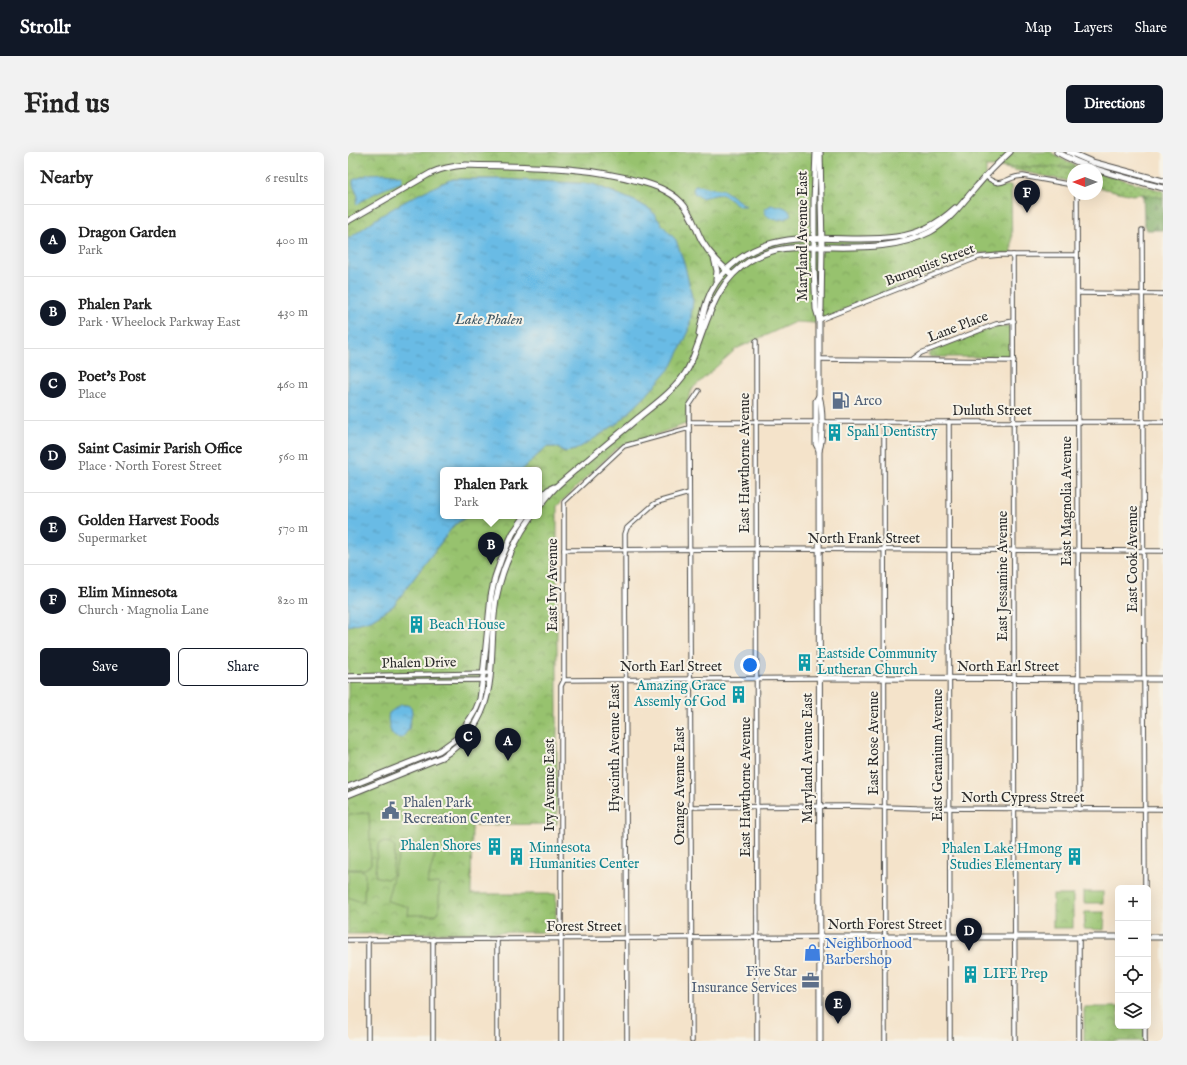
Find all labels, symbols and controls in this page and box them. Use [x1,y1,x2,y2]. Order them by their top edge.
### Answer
text: Strollr [20,16,71,40]
text: Map [1025,19,1052,37]
text: Layers [1074,19,1113,37]
text: Share [1135,19,1167,37]
button: Directions [1066,85,1163,123]
text: Find us [24,87,110,122]
north arrow [1067,164,1103,200]
text: Nearby [40,168,93,189]
text: 6 results [265,170,308,187]
street label: Maryland Avenue East [794,171,812,301]
pin: F [1014,180,1040,213]
text: Dragon Garden [78,223,176,242]
text: A [49,232,57,249]
text: 400 m [276,232,308,249]
street label: Burnquist Street [883,240,978,290]
text: Park [78,242,103,259]
text: Phalen Park [78,295,152,314]
text: B [49,304,57,321]
text: 430 m [278,304,308,321]
street label: Lane Place [925,307,991,347]
water label: Lake Phalen [454,310,523,329]
text: Park · Wheelock Parkway East [78,314,240,331]
text: Poet's Post [78,367,146,386]
text: C [48,376,58,393]
text: 460 m [277,376,308,393]
text: Place [78,386,106,403]
fuel station icon: Arco [831,391,851,411]
street label: East Hawthorne Avenue [736,392,754,533]
place label: Arco [853,392,883,410]
street label: Duluth Street [952,402,1032,420]
building icon: Spahl Dentistry [824,422,844,442]
place label: Spahl Dentistry [847,423,938,441]
street label: East Magnolia Avenue [1058,436,1076,566]
text: Saint Casimir Parish Office [78,439,242,458]
text: D [48,448,58,465]
text: 560 m [279,448,308,465]
text: Place · North Forest Street [78,458,222,475]
popup [440,467,542,519]
text: Phalen Park [454,475,528,494]
text: Park [454,494,479,511]
street label: East Cook Avenue [1124,505,1142,612]
street label: East Jessamine Avenue [994,510,1012,641]
text: Golden Harvest Foods [78,511,219,530]
text: E [48,520,58,537]
text: 570 m [278,520,308,537]
text: Supermarket [78,530,147,547]
street label: North Frank Street [808,530,920,548]
pin: B [478,532,504,565]
street label: East Ivy Avenue [544,538,562,632]
text: Elim Minnesota [78,583,177,602]
text: F [49,592,57,609]
text: 820 m [278,592,308,609]
text: Church · Magnolia Lane [78,602,209,619]
building icon: Beach House [406,615,426,635]
place label: Beach House [429,616,506,634]
place label: Eastside Community Lutheran Church [817,645,937,679]
button: Save [40,648,170,686]
button: Share [178,648,308,686]
building icon: Eastside Community Lutheran Church [794,652,814,672]
street label: Phalen Drive [381,653,457,673]
your location [740,655,760,675]
street label: North Earl Street [620,658,722,676]
street label: North Earl Street [957,658,1059,676]
place label: Amazing Grace Assemly of God [633,677,727,711]
street label: Hyacinth Avenue East [606,684,624,812]
building icon: Amazing Grace Assemly of God [729,684,749,704]
street label: East Geranium Avenue [929,688,947,821]
street label: East Rose Avenue [865,691,883,795]
street label: Maryland Avenue East [799,693,817,823]
street label: East Hawthorne Avenue [737,716,755,857]
pin: C [455,724,481,757]
street label: Orange Avenue East [671,726,689,845]
pin: A [495,728,521,761]
street label: Ivy Avenue East [541,738,559,832]
street label: North Cypress Street [961,789,1085,807]
place label: Phalen Park Recreation Center [403,794,510,828]
public building icon: Phalen Park Recreation Center [380,801,400,821]
building icon: Phalen Shores [484,836,504,856]
place label: Phalen Shores [400,837,481,855]
place label: Minnesota Humanities Center [529,839,639,873]
place label: Phalen Lake Hmong Studies Elementary [941,840,1062,874]
building icon: Minnesota Humanities Center [506,846,526,866]
building icon: Phalen Lake Hmong Studies Elementary [1065,847,1085,867]
map controls [1115,885,1151,1029]
button: + [1115,885,1151,921]
street label: North Forest Street [827,916,943,934]
street label: Forest Street [546,918,622,936]
pin: D [956,918,982,951]
button: − [1115,921,1151,957]
place label: Neighborhood Barbershop [825,935,913,969]
shop icon: Neighborhood Barbershop [802,942,822,962]
button: locate [1115,957,1151,993]
place label: Five Star Insurance Services [691,963,797,997]
building icon: LIFE Prep [960,964,980,984]
place label: LIFE Prep [983,965,1048,983]
office icon: Five Star Insurance Services [800,970,820,990]
pin: E [825,991,851,1024]
button: layers [1115,993,1151,1029]

